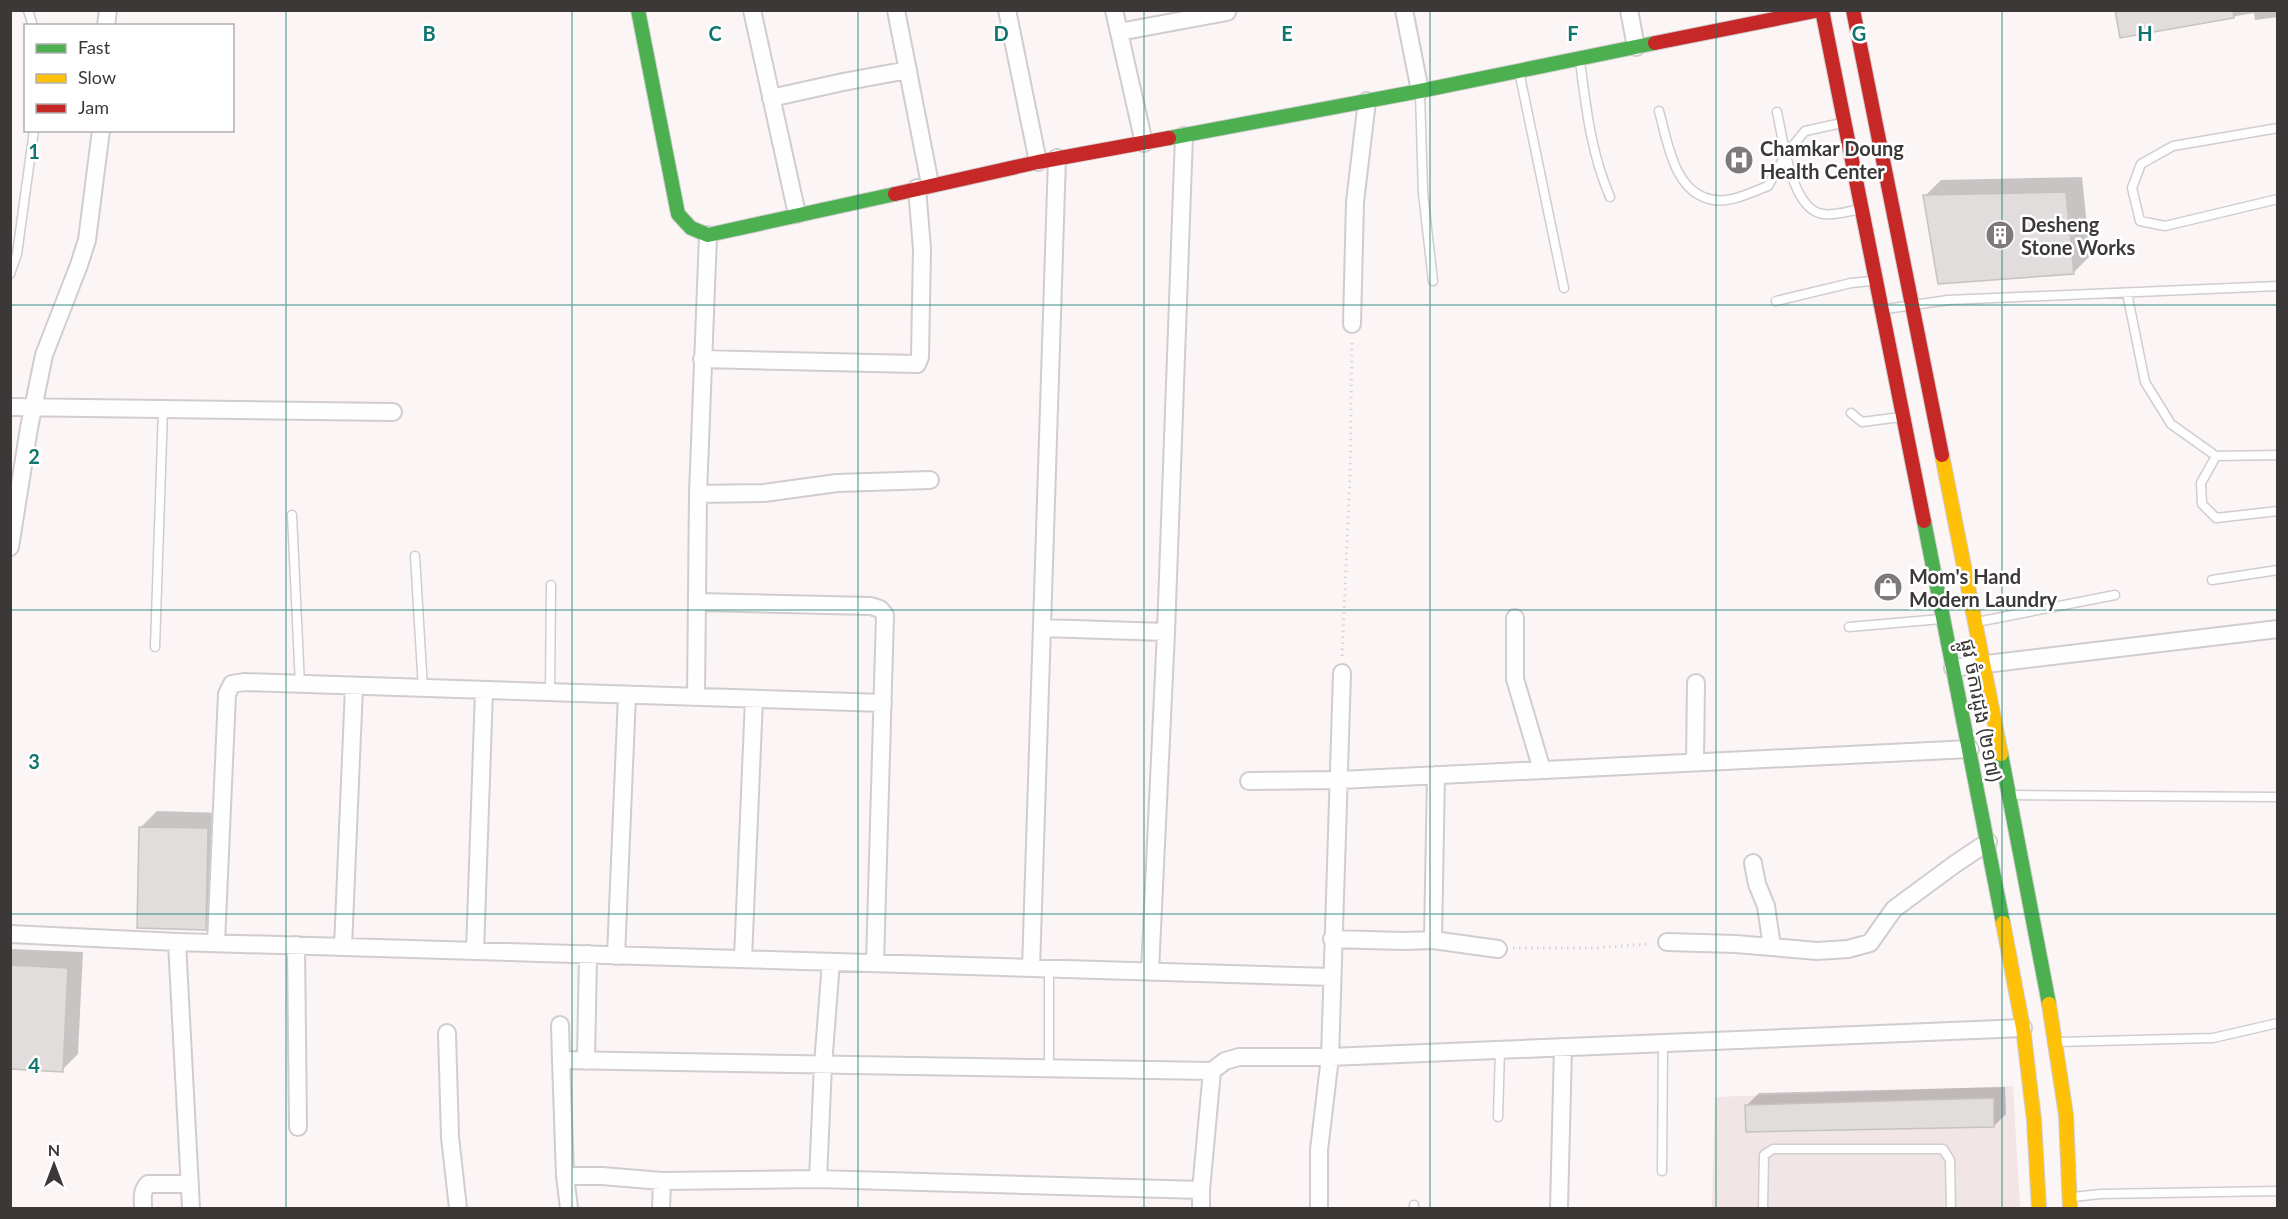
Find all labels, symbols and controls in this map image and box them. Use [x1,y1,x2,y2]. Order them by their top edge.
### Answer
text: B [422,21,436,45]
text: C [708,21,722,45]
text: D [993,21,1009,45]
text: E [1281,21,1293,45]
text: F [1567,21,1579,45]
text: G [1852,21,1866,45]
text: H [2137,21,2153,45]
legend [24,24,234,132]
text: Fast [78,36,111,58]
text: Slow [78,66,116,88]
text: Jam [78,96,109,118]
place label: Chamkar Doung Health Center [1760,136,1904,183]
text: 1 [28,139,40,163]
hospital icon: Chamkar Doung Health Center [1723,144,1755,176]
place label: Desheng Stone Works [2021,212,2136,259]
building icon: Desheng Stone Works [1984,219,2016,251]
text: 2 [28,444,40,468]
place label: Mom's Hand Modern Laundry [1909,564,2058,611]
shop icon: Mom's Hand Modern Laundry [1872,571,1904,603]
street label: ផ្លូវ ចំការដូង (២១៧) [1949,636,2008,785]
text: 3 [28,749,40,773]
text: 4 [28,1053,40,1077]
north arrow [24,1135,84,1195]
text: N [48,1140,60,1159]

